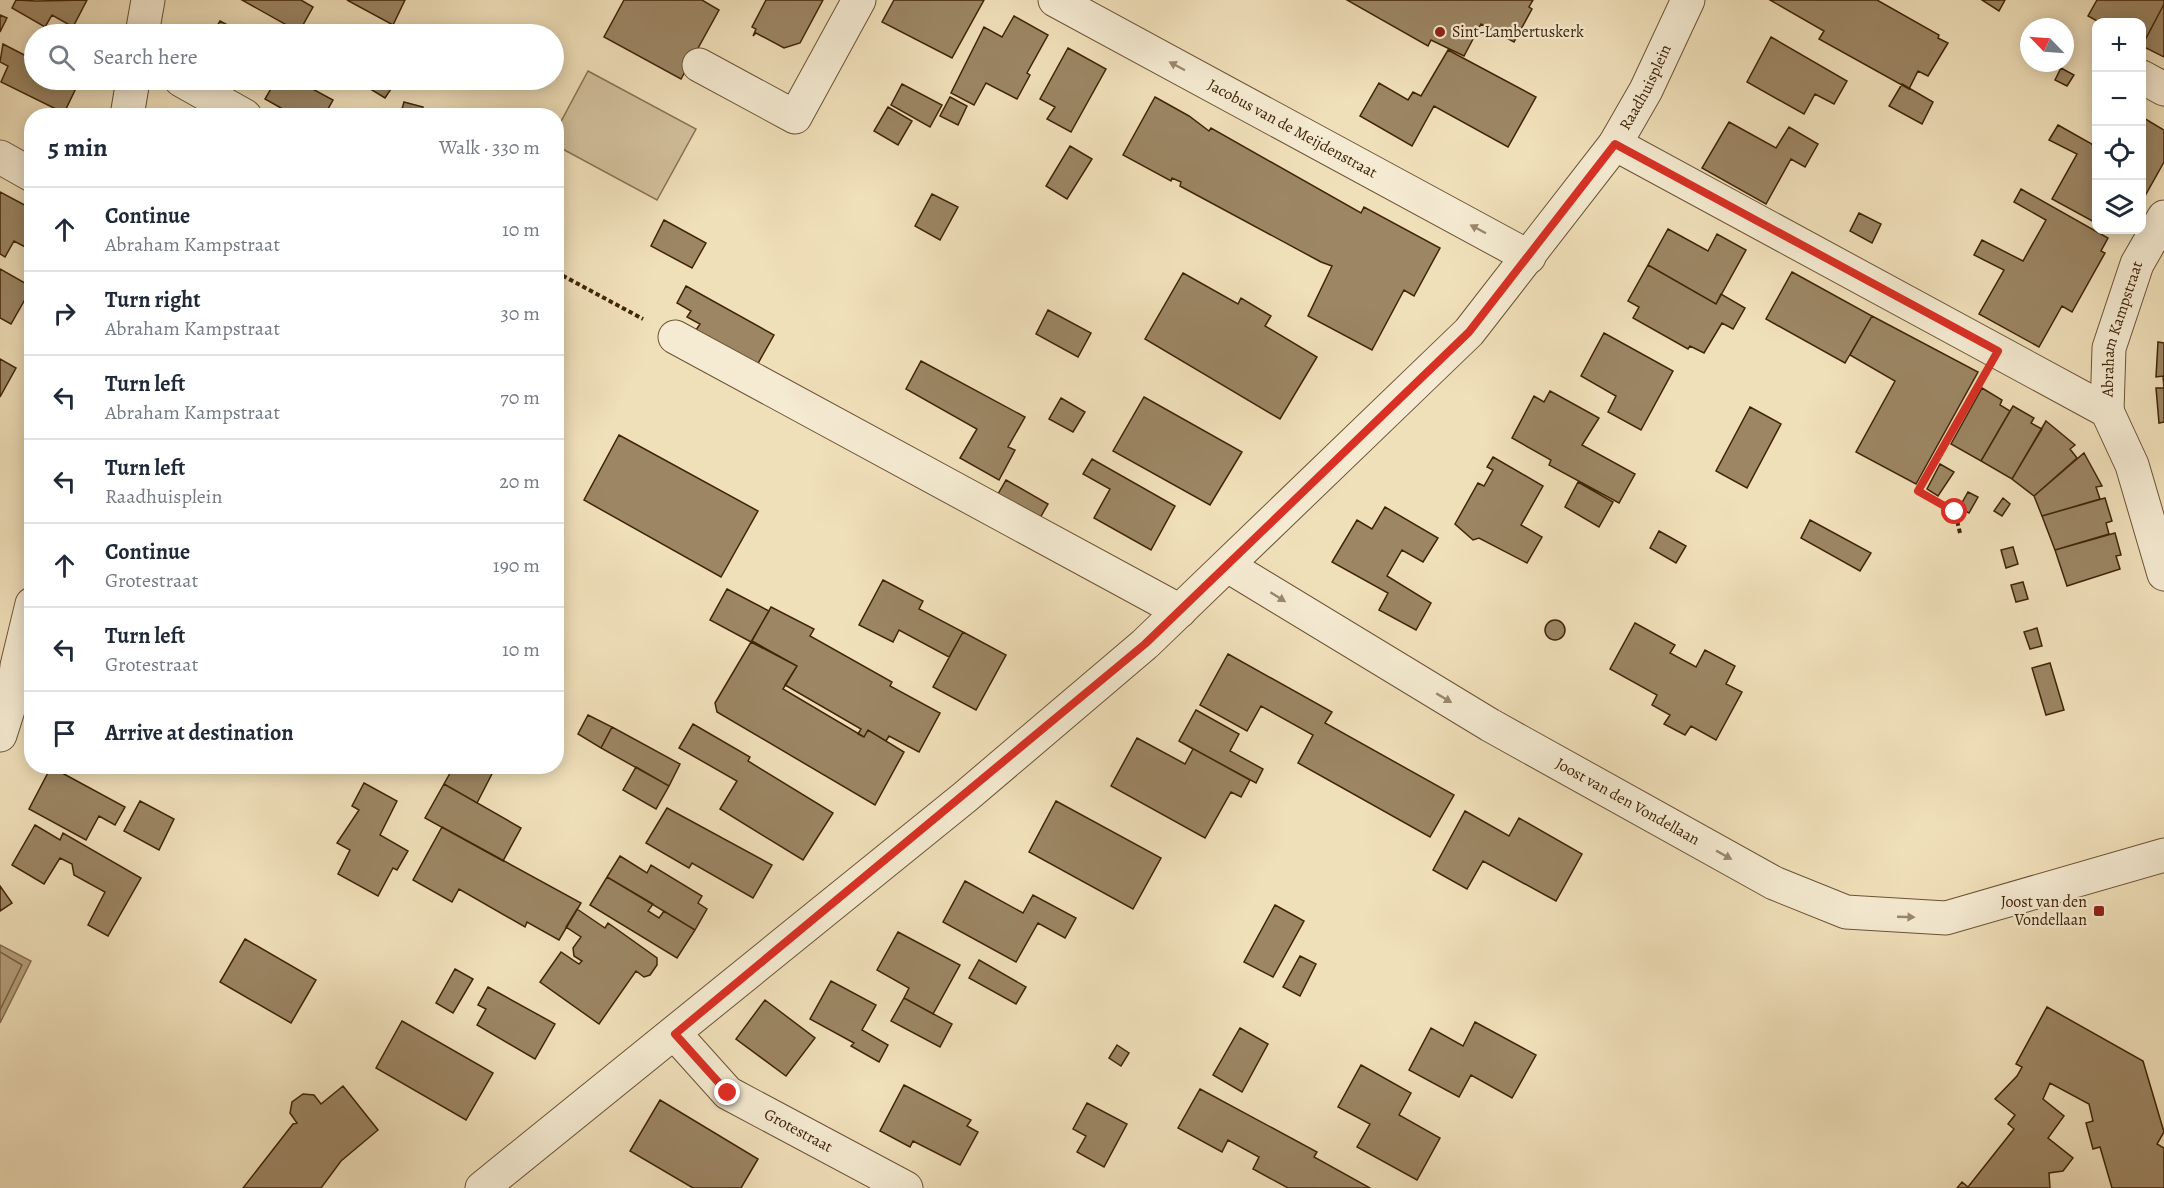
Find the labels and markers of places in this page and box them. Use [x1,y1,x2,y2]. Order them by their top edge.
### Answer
place label: Sint-Lambertuskerk [1452,21,1584,43]
marker: Sint-Lambertuskerk [1433,25,1447,39]
place label: Joost van den Vondellaan [2001,891,2087,931]
marker: Joost van den Vondellaan [2092,904,2106,918]

